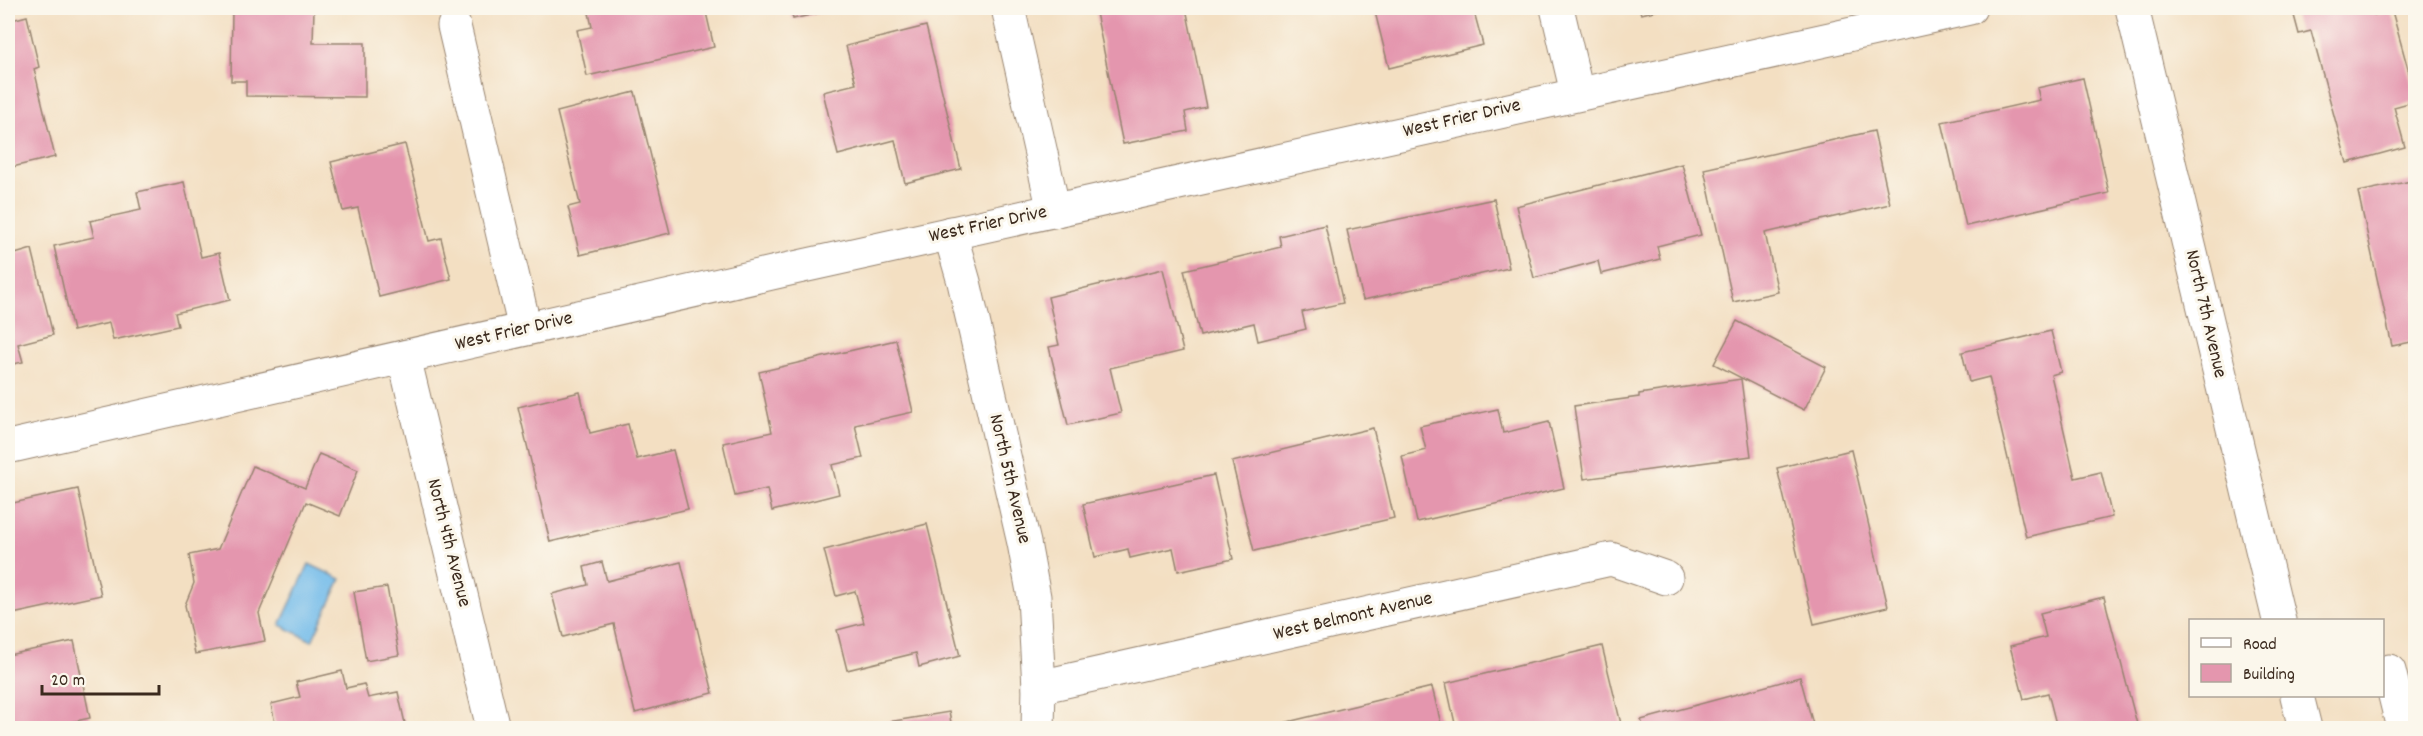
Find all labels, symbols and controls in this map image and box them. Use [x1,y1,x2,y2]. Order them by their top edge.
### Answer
street label: West Frier Drive [1400,92,1524,146]
street label: West Frier Drive [926,199,1050,251]
street label: North 7th Avenue [2177,247,2233,381]
street label: West Frier Drive [452,305,576,359]
street label: North 5th Avenue [980,411,1038,547]
street label: North 4th Avenue [419,476,478,610]
street label: West Belmont Avenue [1271,585,1435,649]
legend [2189,619,2384,697]
text: Road [2243,633,2277,658]
scale bar [42,658,159,696]
text: Building [2243,663,2295,688]
text: 20 m [51,669,85,694]

